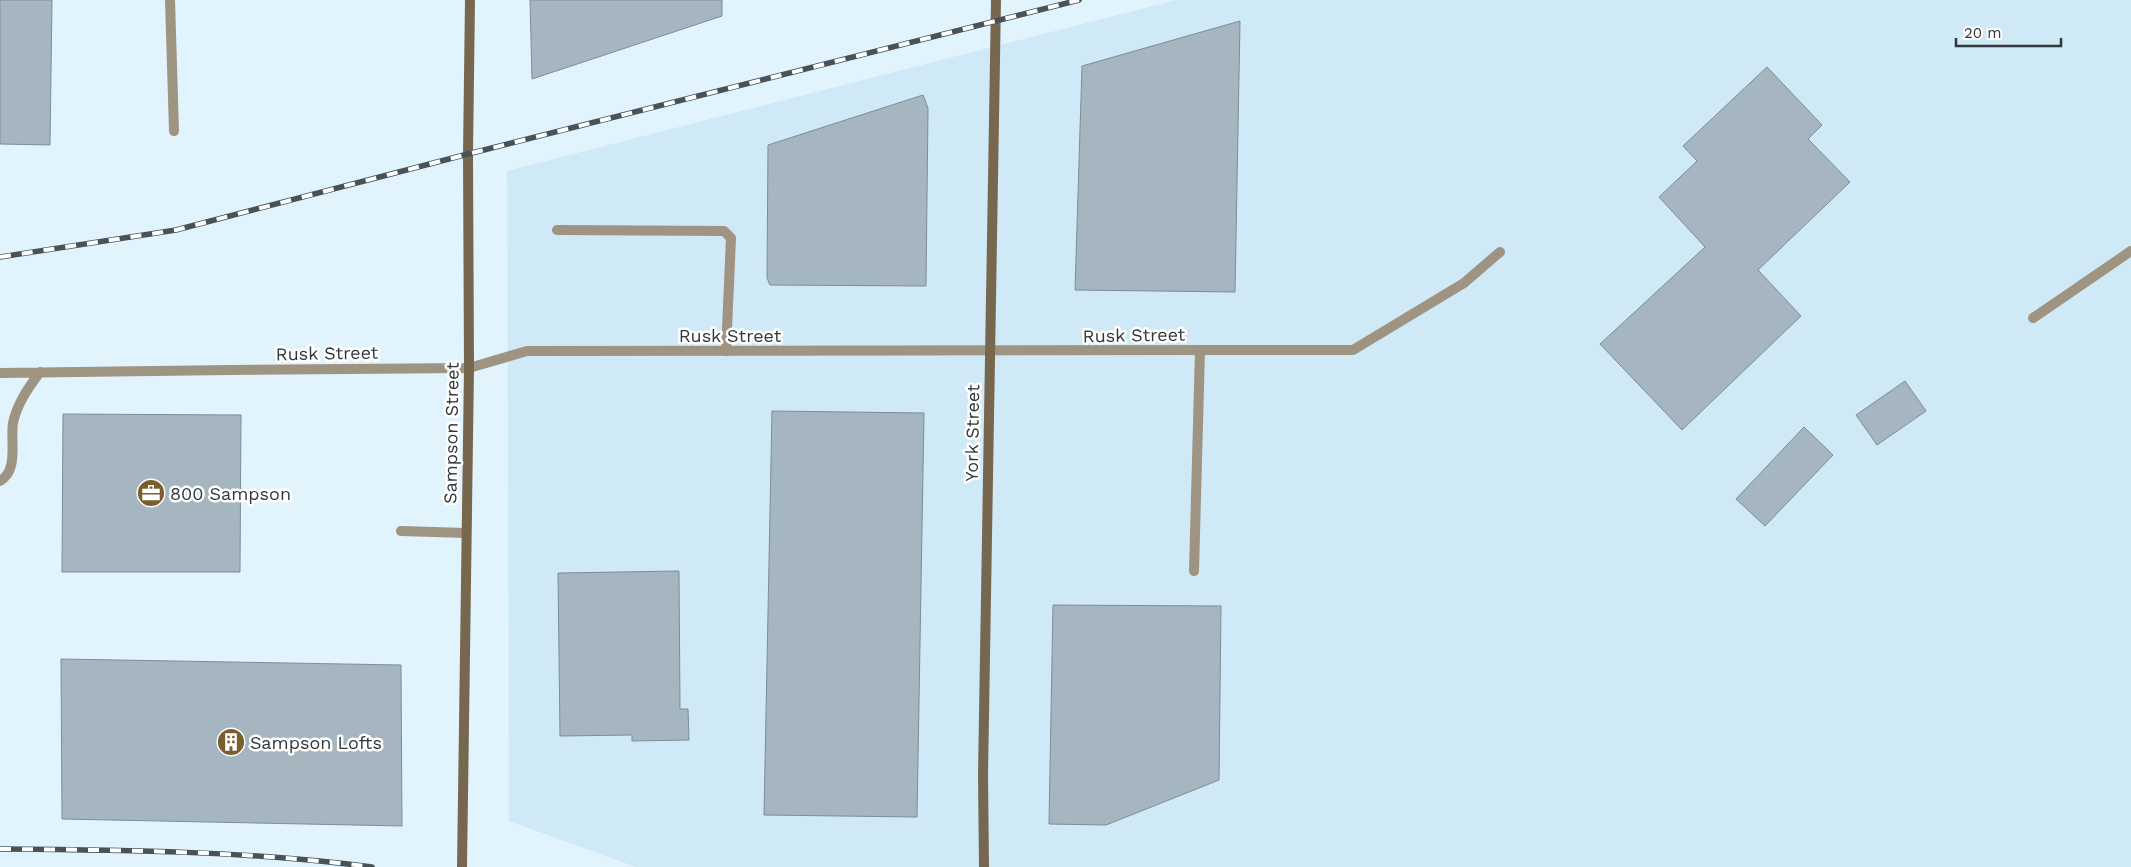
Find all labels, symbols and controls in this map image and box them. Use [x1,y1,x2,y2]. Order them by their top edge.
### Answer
scale bar [1956,15,2061,47]
text: 20 m [1964,24,2002,42]
street label: Rusk Street [1083,324,1186,346]
street label: Rusk Street [679,325,782,346]
street label: Rusk Street [276,342,379,364]
street label: Sampson Street [439,362,463,504]
street label: York Street [961,384,983,482]
office icon: 800 Sampson [136,478,166,508]
place label: 800 Sampson [170,483,291,504]
building icon: Sampson Lofts [216,727,246,757]
place label: Sampson Lofts [250,732,382,753]

